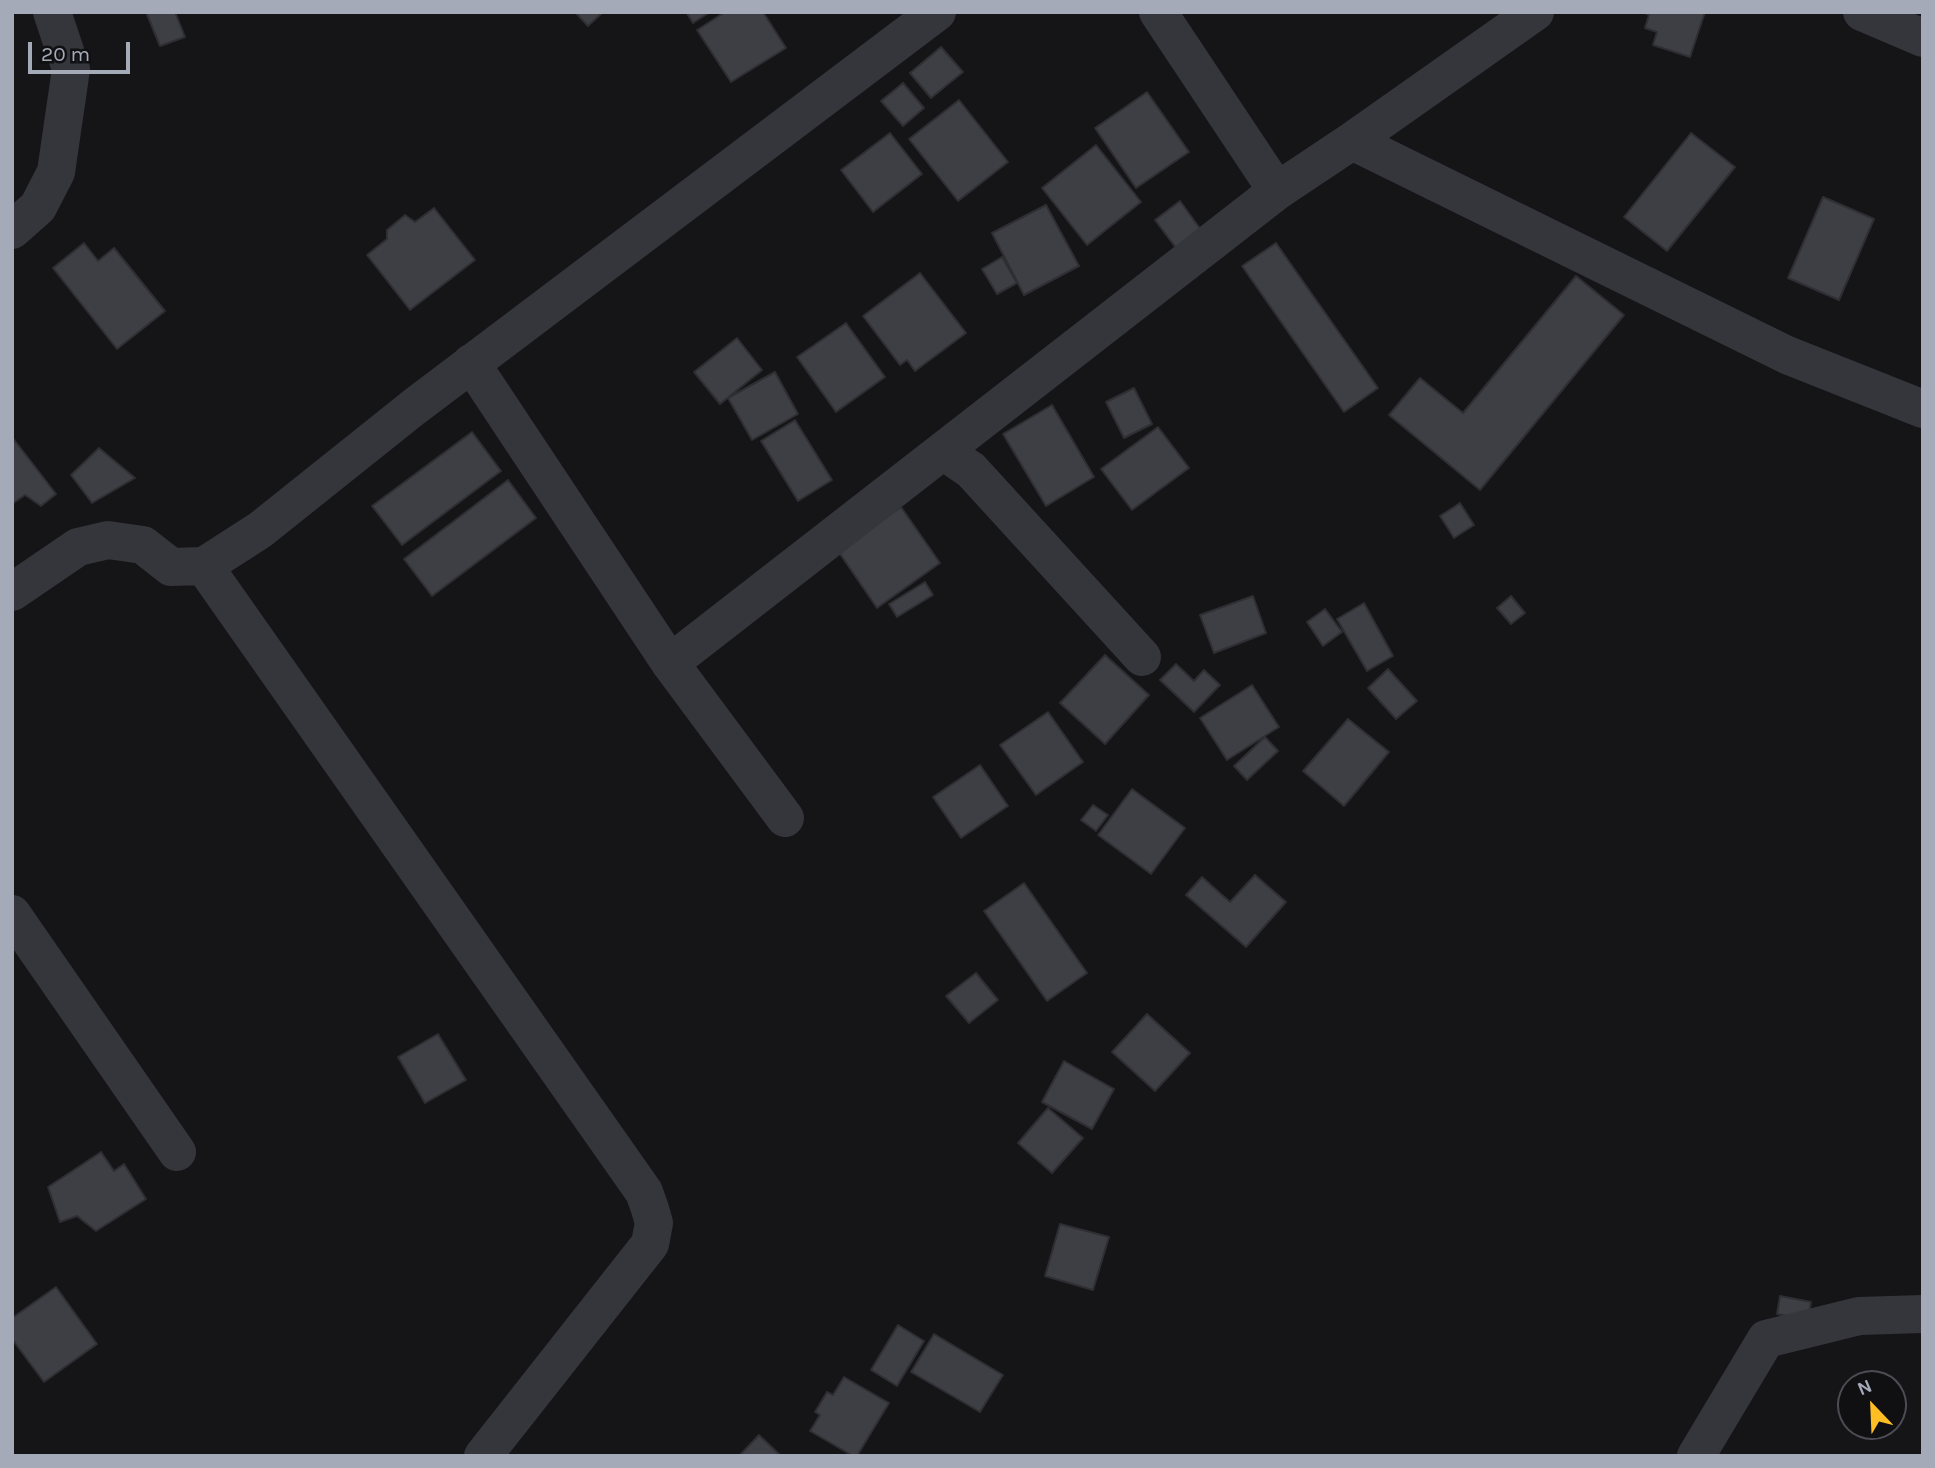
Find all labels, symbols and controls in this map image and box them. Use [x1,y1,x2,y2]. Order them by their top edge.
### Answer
scale bar [32,28,133,72]
text: 20 m [41,42,90,66]
north arrow [1837,1370,1907,1440]
text: N [1854,1375,1875,1400]

